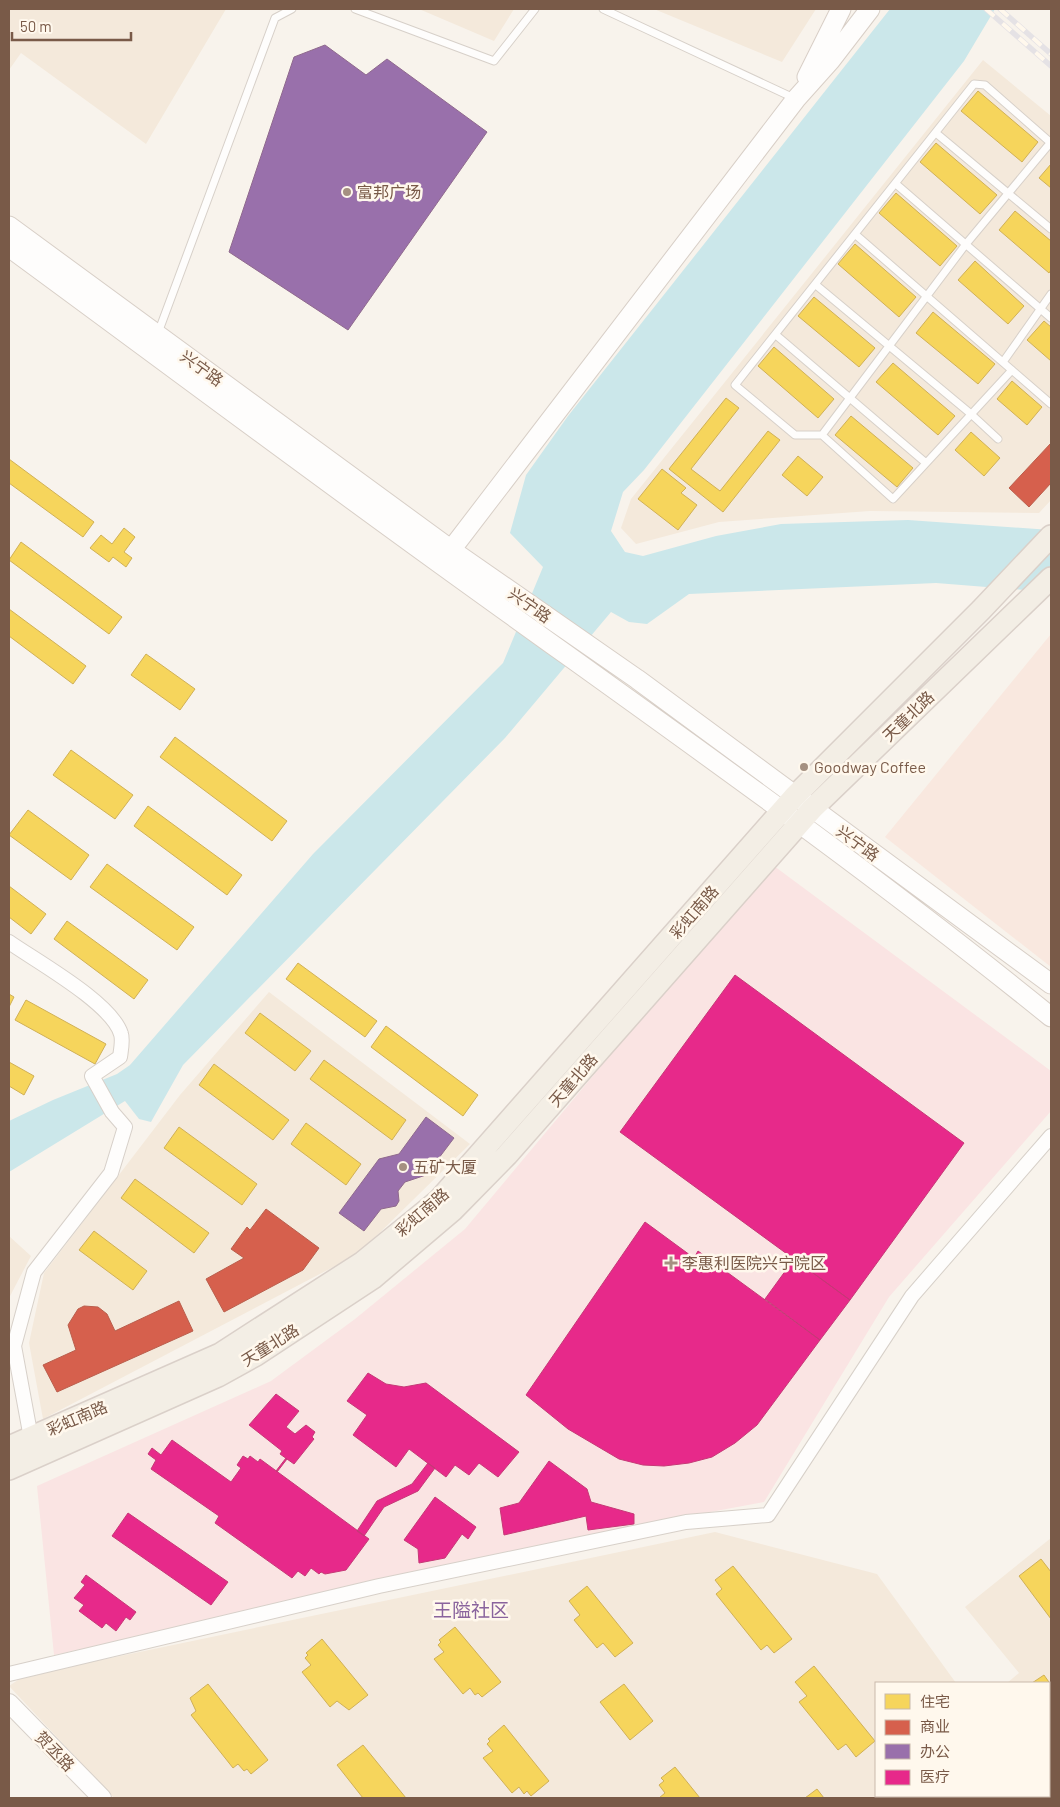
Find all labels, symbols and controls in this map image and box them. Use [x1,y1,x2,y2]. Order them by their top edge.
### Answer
scale bar [12,10,131,42]
text: 50 m [20,17,52,35]
place label: 富邦广场 [357,182,421,201]
marker: 富邦广场 [341,186,353,198]
street label: 兴宁路 [177,346,227,389]
street label: 兴宁路 [505,583,555,626]
street label: 天童北路 [878,687,937,745]
place label: Goodway Coffee [814,757,926,776]
marker: Goodway Coffee [798,761,810,773]
street label: 兴宁路 [833,821,883,864]
street label: 彩虹南路 [665,881,722,942]
street label: 天童北路 [544,1049,601,1110]
place label: 五矿大厦 [413,1157,477,1176]
marker: 五矿大厦 [397,1161,409,1173]
street label: 彩虹南路 [391,1183,452,1240]
place label: 李惠利医院兴宁院区 [682,1253,826,1272]
marker: 李惠利医院兴宁院区 [664,1256,678,1270]
street label: 天童北路 [238,1320,302,1370]
street label: 彩虹南路 [44,1396,110,1439]
district label: 王隘社区 [433,1598,509,1621]
legend [875,1682,1050,1797]
text: 住宅 [920,1692,950,1710]
text: 商业 [920,1717,950,1735]
street label: 贺丞路 [32,1727,79,1775]
text: 办公 [920,1742,950,1760]
text: 医疗 [920,1767,950,1785]

